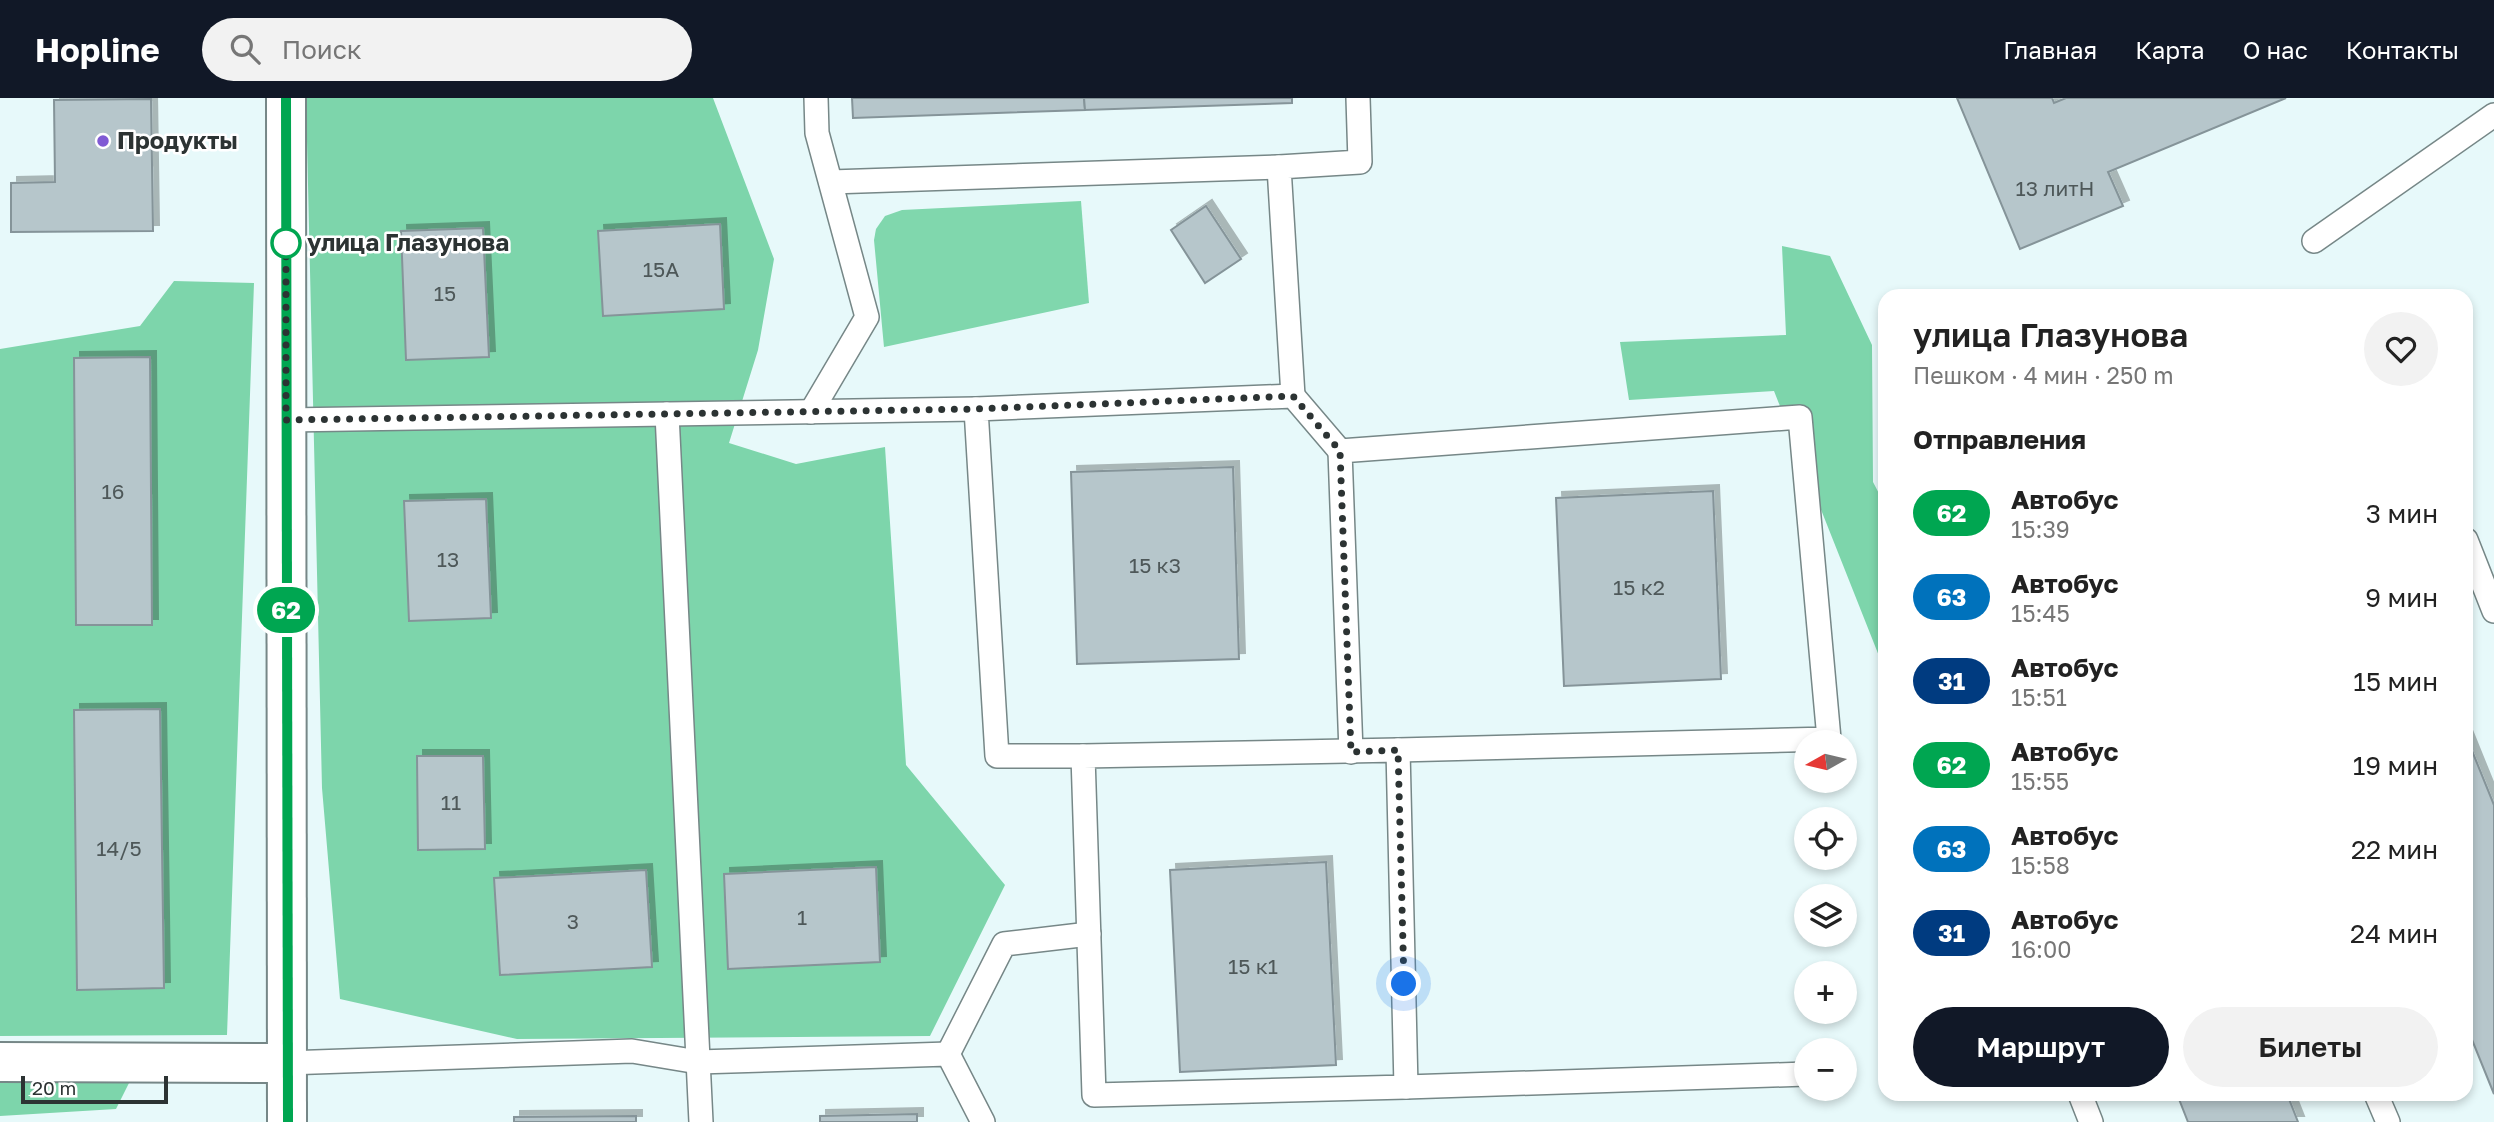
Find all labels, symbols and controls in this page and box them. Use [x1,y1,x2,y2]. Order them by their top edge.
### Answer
search box [202,18,692,81]
text: Hopline [35,30,160,69]
icon: search [226,30,264,68]
text: Поиск [282,34,362,65]
text: Главная [2003,35,2097,64]
text: Карта [2135,35,2205,64]
text: О нас [2243,35,2308,64]
text: Контакты [2346,35,2459,64]
place label: Продукты [117,125,238,154]
marker: Продукты [95,133,111,149]
house number: 13 литН [2015,175,2095,201]
place label: улица Глазунова [307,227,509,256]
marker: улица Глазунова [271,228,301,258]
house number: 15А [643,256,679,282]
house number: 15 [434,280,456,306]
button: heart [2364,312,2438,386]
text: улица Глазунова [1913,315,2188,354]
text: Пешком · 4 мин · 250 m [1913,361,2174,389]
text: Отправления [1913,424,2086,455]
house number: 16 [102,478,124,504]
text: Автобус [2011,484,2118,515]
text: 62 [1937,498,1966,527]
text: 3 мин [2366,498,2438,529]
text: 15:39 [2011,515,2070,543]
house number: 13 [437,546,459,572]
house number: 15 к3 [1129,552,1181,578]
text: Автобус [2011,568,2118,599]
house number: 15 к2 [1613,574,1665,600]
text: 63 [1937,582,1966,611]
text: 9 мин [2365,582,2438,613]
line badge: 62 [254,587,318,633]
text: 62 [271,595,301,624]
text: 15:45 [2011,599,2070,627]
text: Автобус [2011,652,2118,683]
text: 31 [1938,666,1965,695]
text: 15 мин [2353,666,2438,697]
text: 15:51 [2011,683,2067,711]
north arrow [1794,730,1857,793]
map controls [1794,730,1857,1101]
text: Автобус [2011,736,2118,767]
text: 62 [1937,750,1966,779]
text: 19 мин [2353,750,2438,781]
text: 15:55 [2011,767,2069,795]
house number: 11 [441,789,461,815]
button: locate [1794,807,1857,870]
text: Автобус [2011,820,2118,851]
text: 63 [1937,834,1966,863]
text: 22 мин [2351,834,2438,865]
house number: 14/5 [96,835,142,861]
text: 15:58 [2011,851,2070,879]
button: layers [1794,884,1857,947]
house number: 1 [797,904,807,930]
text: Автобус [2011,904,2118,935]
house number: 3 [567,908,579,934]
text: 31 [1938,918,1965,947]
text: 24 мин [2350,918,2438,949]
text: 16:00 [2011,935,2072,963]
house number: 15 к1 [1228,953,1278,979]
button: + [1794,961,1857,1024]
your location [1386,966,1421,1001]
button: Маршрут [1913,1007,2169,1087]
button: Билеты [2183,1007,2438,1087]
button: − [1794,1038,1857,1101]
scale bar [21,1073,168,1105]
text: 20 m [32,1076,76,1099]

